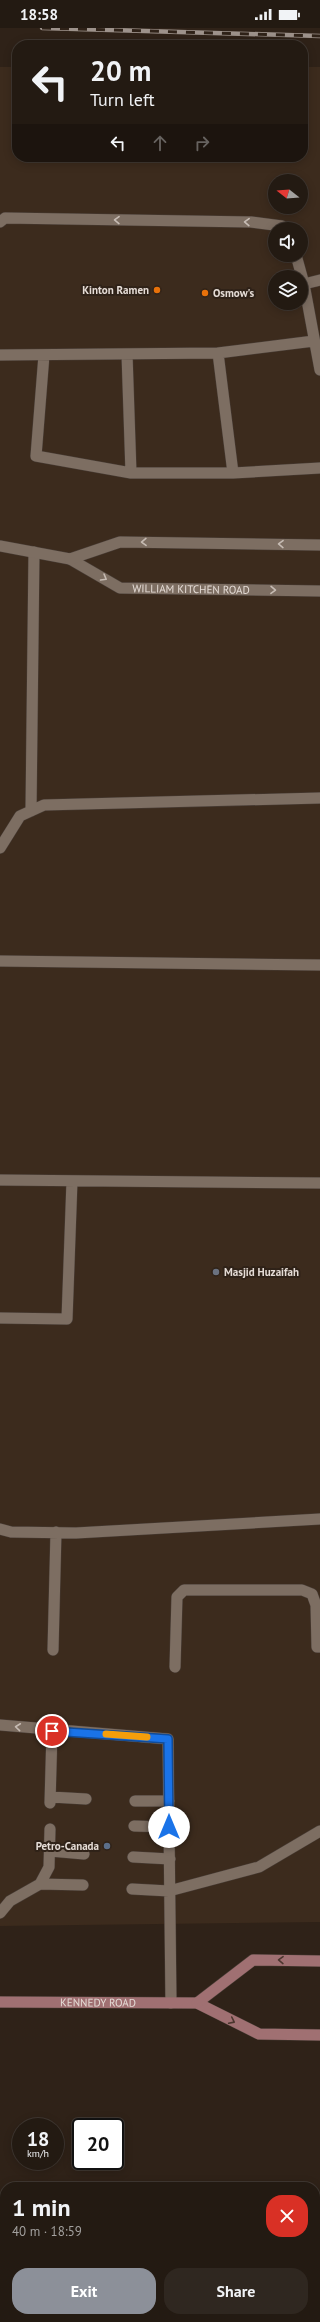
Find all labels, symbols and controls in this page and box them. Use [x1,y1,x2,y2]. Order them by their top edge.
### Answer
text: 18:58 [20,5,58,24]
text: 20 m [90,52,151,89]
icon: left [24,56,76,108]
text: Turn left [90,88,155,111]
icon: left [107,132,129,154]
icon: ahead [149,132,171,154]
icon: right [191,132,213,154]
north arrow [268,174,308,214]
map controls [268,174,308,310]
one-way arrow [114,216,120,224]
one-way arrow [244,218,250,227]
button: sound [268,222,308,262]
button: layers [268,270,308,310]
place label: Kinton Ramen [82,283,149,297]
marker: Kinton Ramen [152,285,162,295]
place label: Osmow's [213,286,255,300]
marker: Osmow's [200,288,210,298]
one-way arrow [141,538,147,546]
one-way arrow [278,540,284,548]
one-way arrow [100,574,107,581]
street label: WILLIAM KITCHEN ROAD [132,581,250,597]
one-way arrow [270,586,276,595]
place label: Masjid Huzaifah [224,1265,299,1279]
marker: Masjid Huzaifah [211,1267,221,1277]
pin [35,1714,69,1748]
icon: arrive [41,1720,63,1742]
one-way arrow [15,1723,21,1732]
position arrow [148,1806,190,1848]
place label: Petro-Canada [36,1839,99,1853]
marker: Petro-Canada [102,1841,112,1851]
one-way arrow [278,1956,284,1964]
street label: KENNEDY ROAD [60,1995,136,2010]
one-way arrow [228,2016,235,2023]
speed limit sign: 20 [72,2118,124,2170]
text: 18 [27,2126,49,2152]
text: km/h [27,2147,49,2160]
text: 1 min [12,2192,71,2223]
button: close [266,2195,308,2237]
text: 40 m · 18:59 [12,2223,82,2240]
button: Exit [12,2268,156,2314]
button: Share [164,2268,308,2314]

